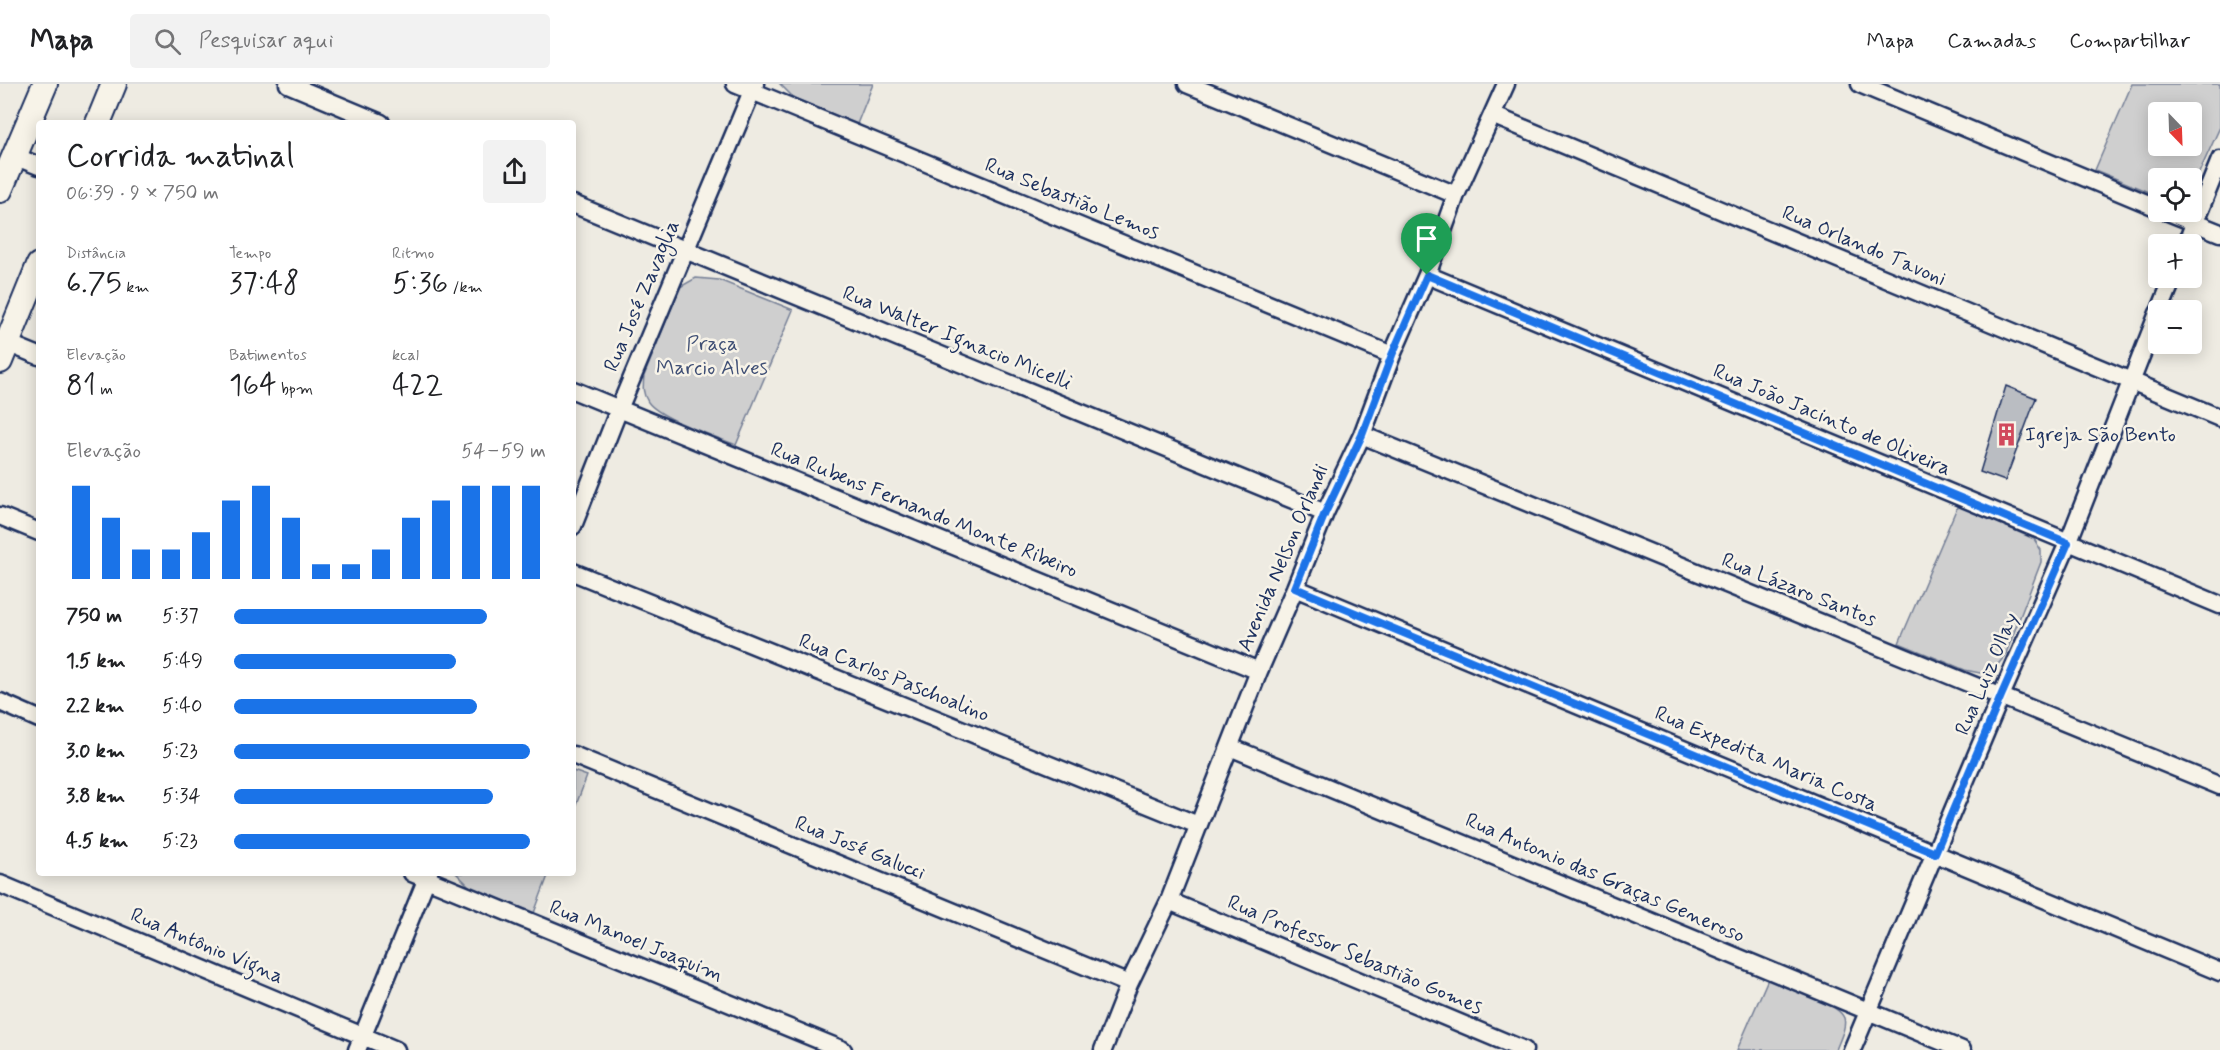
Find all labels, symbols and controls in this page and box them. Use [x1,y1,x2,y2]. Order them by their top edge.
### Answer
search box [130,14,550,68]
text: Mapa [30,23,94,60]
icon: search [151,25,184,58]
text: Pesquisar aqui [199,27,334,55]
text: Mapa [1866,27,1914,55]
text: Camadas [1947,27,2036,55]
text: Compartilhar [2069,27,2190,55]
north arrow [2148,102,2202,156]
map controls [2148,102,2202,354]
text: Corrida matinal [66,135,294,179]
button: share [483,140,546,203]
street label: Rua Sebastião Lemos [981,151,1163,247]
button: locate [2148,168,2202,222]
text: 06:39 · 9 × 750 m [66,180,219,207]
street label: Rua Orlando Tavoni [1778,199,1950,293]
pin [1401,213,1452,275]
street label: Rua José Zavaglia [597,216,688,377]
icon: arrive [1410,222,1443,255]
button: + [2148,234,2202,288]
text: Distância [66,243,126,264]
text: Tempo [229,243,271,264]
text: Ritmo [392,243,434,264]
text: 6.75 [66,264,122,303]
text: 37:48 [229,264,300,303]
text: 5:36 [392,264,448,303]
text: km [122,277,149,298]
text: /km [448,277,483,298]
street label: Rua Walter Ignacio Micelli [837,279,1076,399]
button: − [2148,300,2202,354]
park label: Praça Marcio Alves [656,330,768,382]
text: Elevação [66,345,126,366]
text: Batimentos [229,345,307,366]
text: kcal [392,345,419,366]
street label: Rua João Jacinto de Oliveira [1709,357,1955,483]
text: 81 [66,366,96,405]
text: 164 [229,366,277,405]
text: 422 [392,366,443,405]
text: m [96,379,113,400]
text: bpm [277,379,313,400]
place label: Igreja São Bento [2025,421,2176,449]
building icon: Igreja São Bento [1994,422,2020,448]
street label: Rua Rubens Fernando Monte Ribeiro [766,435,1082,585]
text: Elevação [66,438,141,465]
text: 54–59 m [461,438,546,465]
street label: Avenida Nelson Orlandi [1231,460,1335,656]
street label: Rua Lázaro Santos [1717,546,1881,634]
text: 750 m [66,603,122,630]
text: 5:37 [162,603,198,630]
street label: Rua Luiz Ollay [1949,608,2025,740]
street label: Rua Carlos Paschoalino [795,627,994,729]
text: 1.5 km [66,648,126,675]
text: 5:49 [162,648,203,675]
text: 2.2 km [66,693,124,720]
text: 5:40 [162,693,202,720]
street label: Rua Expedita Maria Costa [1650,699,1882,819]
text: 3.0 km [66,738,125,765]
text: 5:23 [162,738,198,765]
text: 3.8 km [66,783,125,810]
text: 5:34 [162,783,201,810]
street label: Rua Antonio das Graças Generoso [1461,806,1749,950]
street label: Rua José Galucci [791,809,930,887]
text: 4.5 km [66,828,128,855]
text: 5:23 [162,828,198,855]
street label: Rua Professor Sebastião Gomes [1223,888,1487,1022]
street label: Rua Manoel Joaquim [545,893,727,989]
street label: Rua Antônio Vigna [125,901,288,993]

